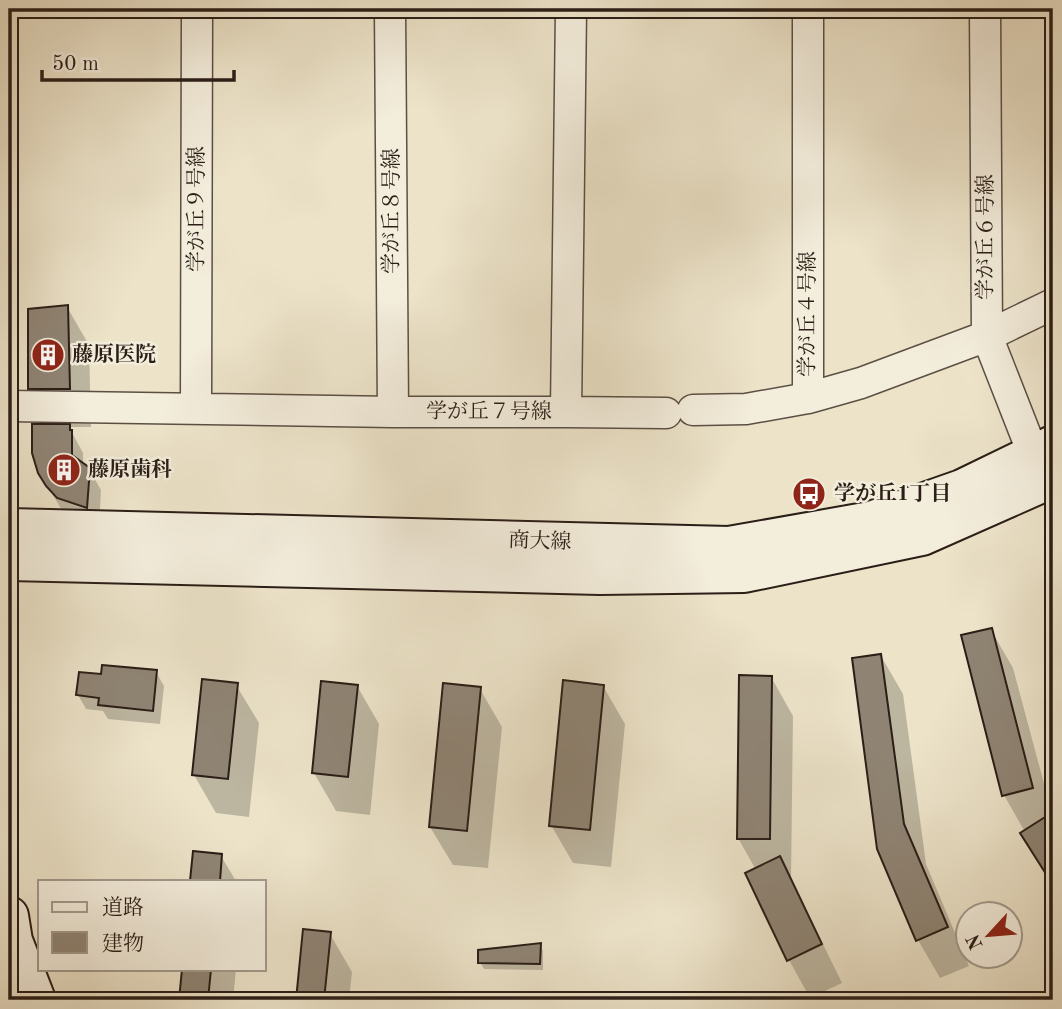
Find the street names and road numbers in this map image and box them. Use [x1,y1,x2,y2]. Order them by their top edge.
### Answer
street label: 学が丘９号線 [185,146,208,272]
street label: 学が丘８号線 [380,148,403,274]
street label: 学が丘６号線 [974,174,997,300]
street label: 学が丘４号線 [796,251,819,377]
street label: 学が丘７号線 [426,400,552,423]
street label: 商大線 [508,528,572,554]

